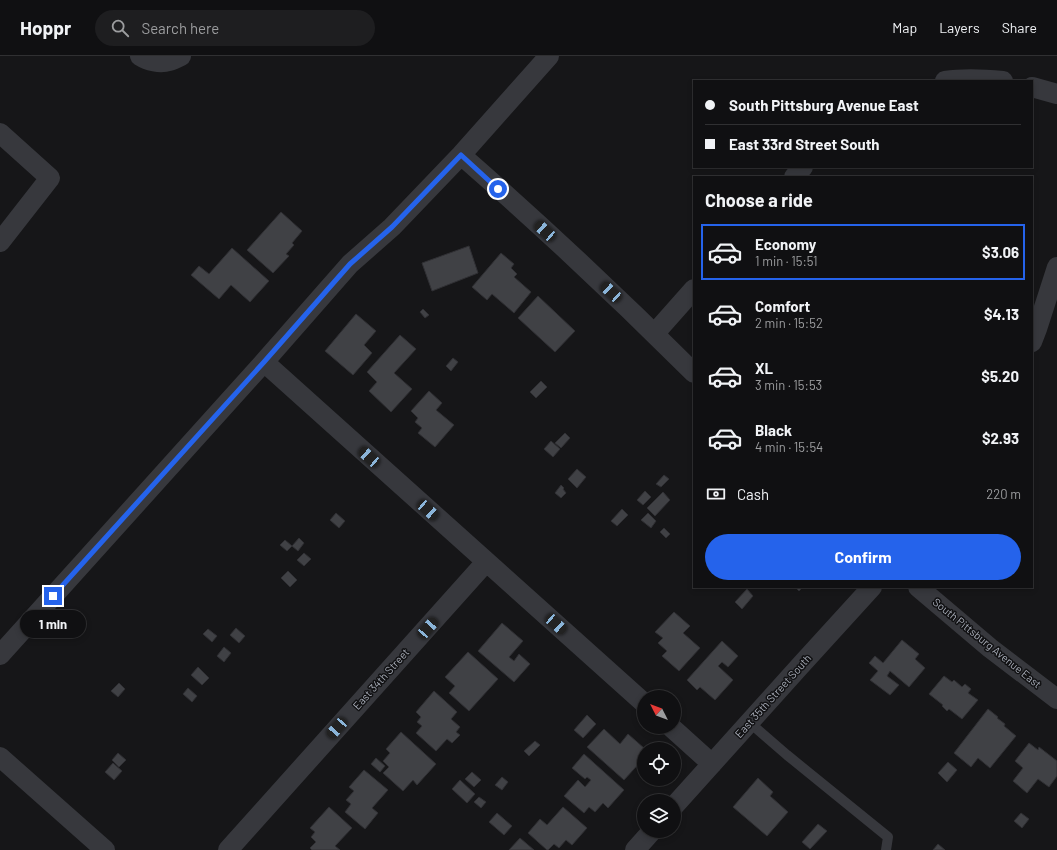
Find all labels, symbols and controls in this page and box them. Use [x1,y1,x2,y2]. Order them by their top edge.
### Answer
search box [95,10,375,46]
text: Hoppr [20,16,71,39]
icon: search [109,17,131,39]
text: Search here [141,19,219,37]
text: Map [892,19,917,36]
text: Layers [939,19,980,36]
text: Share [1002,19,1037,36]
text: South Pittsburg Avenue East [729,96,919,114]
text: East 33rd Street South [729,135,880,153]
route start [489,180,507,198]
text: Choose a ride [705,189,813,211]
car [532,219,558,243]
icon: car [707,234,743,270]
text: Economy [755,235,816,253]
text: $3.06 [982,243,1019,261]
text: 1 min · 15:51 [755,253,818,269]
car [598,279,624,305]
icon: car [707,296,743,332]
text: Comfort [755,297,810,315]
text: $4.13 [984,305,1019,323]
text: 2 min · 15:52 [755,315,823,331]
icon: car [707,358,743,394]
text: XL [755,359,773,377]
text: $5.20 [981,367,1019,385]
text: 3 min · 15:53 [755,377,822,393]
icon: car [707,420,743,456]
text: Black [755,421,792,439]
text: $2.93 [982,429,1019,447]
text: 4 min · 15:54 [755,439,823,455]
car [356,445,382,469]
icon: cash [705,483,727,505]
text: Cash [737,485,769,503]
text: 220 m [986,486,1021,502]
car [415,498,441,522]
button: Confirm [705,534,1021,580]
route end [44,587,62,605]
street label: South Pittsburg Avenue East [931,595,1044,690]
callout: 1 min [20,610,86,638]
car [543,612,569,636]
car [416,615,440,641]
text: 1 min [39,616,67,632]
street label: East 34th Street [350,645,411,712]
street label: East 35th Street South [732,651,814,740]
north arrow [637,690,681,734]
map controls [637,690,681,838]
car [325,715,349,741]
button: locate [637,742,681,786]
button: layers [637,794,681,838]

